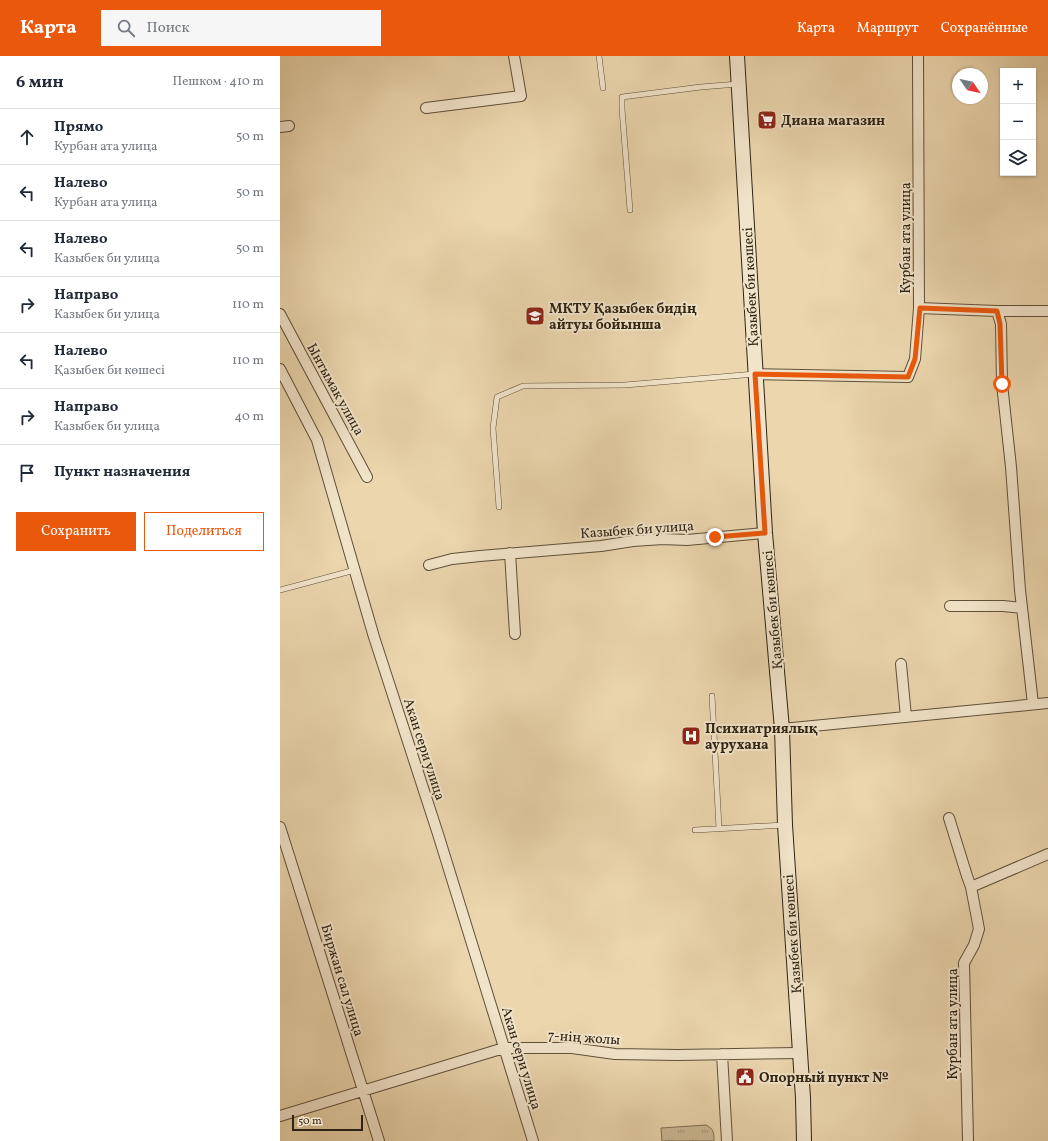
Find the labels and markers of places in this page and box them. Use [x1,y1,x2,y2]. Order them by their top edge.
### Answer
supermarket icon: Диана магазин [756,109,778,131]
place label: Диана магазин [781,112,885,131]
place label: МКТУ Қазыбек бидің айтуы бойынша [549,300,697,335]
school or university icon: МКТУ Қазыбек бидің айтуы бойынша [524,305,546,327]
place label: Психиатриялық аурухана [705,720,818,755]
hospital icon: Психиатриялық аурухана [680,725,702,747]
public building icon: Опорный пункт № [734,1066,756,1088]
place label: Опорный пункт № [759,1069,889,1088]

